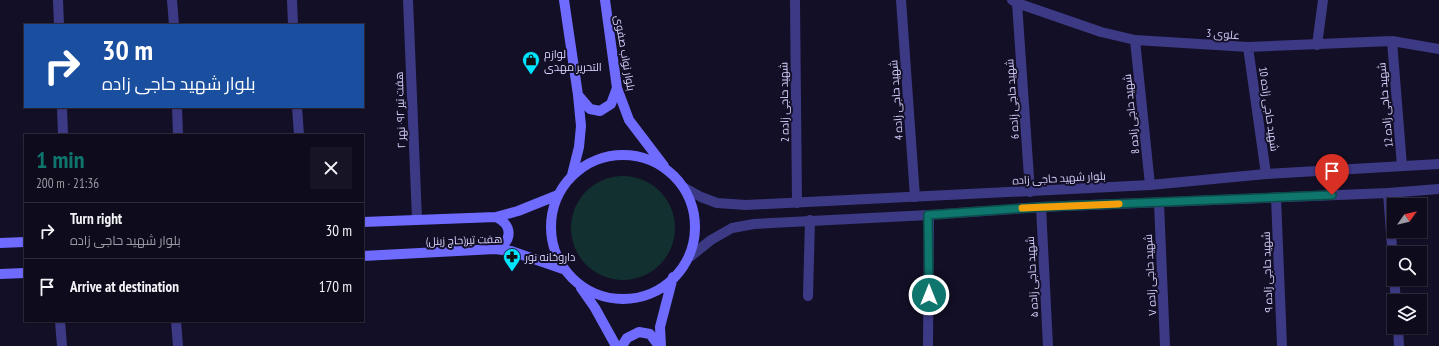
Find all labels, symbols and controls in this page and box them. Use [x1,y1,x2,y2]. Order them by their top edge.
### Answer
street label: بلوار نواب صفوی [611,14,639,92]
street label: علوی 3 [1206,26,1240,42]
text: 30 m [102,31,153,68]
icon: right [36,40,88,92]
place label: لوازم التحریر مهدی [544,47,602,74]
shop icon: لوازم التحریر مهدی [521,50,541,75]
street label: شهید حاجی زاده 6 [1002,59,1022,139]
street label: شهید حاجی زاده 4 [886,60,906,140]
street label: شهید حاجی زاده 2 [776,62,792,142]
street label: شهید حاجی زاده 12 [1374,62,1396,148]
street label: شهید حاجی زاده 10 [1256,66,1282,152]
street label: هفت تیر ۹۲- نهر ۲ [392,71,408,149]
text: بلوار شهید حاجی زاده [102,72,255,95]
street label: شهید حاجی زاده 8 [1120,73,1142,155]
text: 1 min [36,144,84,175]
button: close [310,147,352,189]
pin [1315,154,1349,195]
icon: arrive [1321,160,1343,182]
street label: بلوار شهید حاجی زاده [1012,169,1106,187]
text: 200 m · 21:36 [36,175,99,192]
north arrow [1387,198,1427,238]
map controls [1387,198,1427,334]
text: Turn right [70,209,122,228]
icon: right [36,220,58,242]
text: 30 m [326,221,352,240]
street label: شهید حاجی زاده ۹ [1259,231,1275,313]
text: بلوار شهید حاجی زاده [70,232,181,249]
street label: هفت تیر(حاج زینل) [426,232,503,249]
street label: شهید حاجی زاده ۷ [1141,234,1159,316]
street label: شهید حاجی زاده ۵ [1023,236,1041,318]
button: search [1387,246,1427,286]
pharmacy icon: داروخانه نور [502,247,522,272]
place label: داروخانه نور [524,250,575,264]
position arrow [908,274,950,316]
icon: arrive [36,276,58,298]
text: Arrive at destination [70,277,179,296]
text: 170 m [319,277,352,296]
button: layers [1387,294,1427,334]

